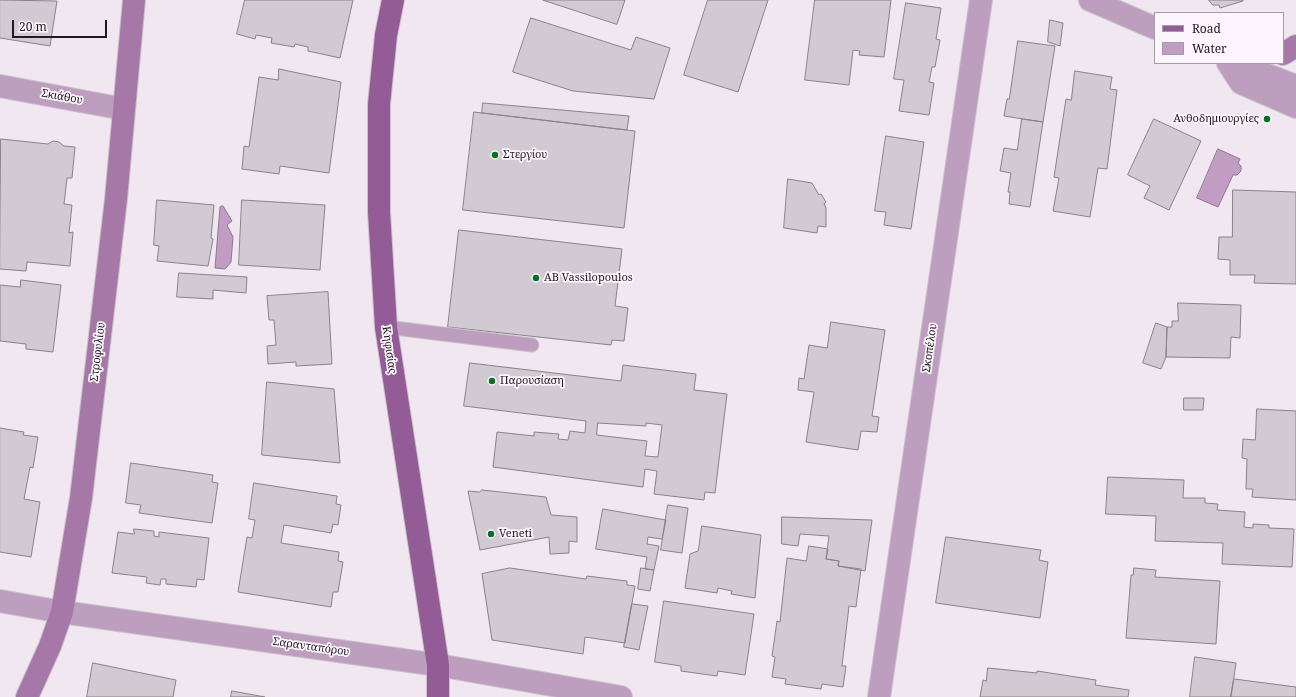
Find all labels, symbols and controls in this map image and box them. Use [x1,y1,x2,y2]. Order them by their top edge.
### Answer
scale bar [14,12,109,38]
legend [1154,12,1284,64]
text: 20 m [19,18,47,35]
text: Road [1192,20,1221,37]
text: Water [1192,40,1227,57]
street label: Σκιάθου [41,87,83,107]
place label: Ανθοδημιουργίες [1173,112,1259,126]
marker: Ανθοδημιουργίες [1262,114,1272,124]
place label: Στεργίου [503,148,547,162]
marker: Στεργίου [490,150,500,160]
place label: AB Vassilopoulos [544,271,633,285]
marker: AB Vassilopoulos [531,273,541,283]
street label: Στροφυλίου [88,322,108,382]
street label: Σκοπέλου [920,323,940,373]
street label: Κηφισίας [379,325,399,375]
place label: Παρουσίαση [500,374,564,388]
marker: Παρουσίαση [487,376,497,386]
place label: Veneti [499,527,532,541]
marker: Veneti [486,529,496,539]
street label: Σαρανταπόρου [272,635,350,659]

